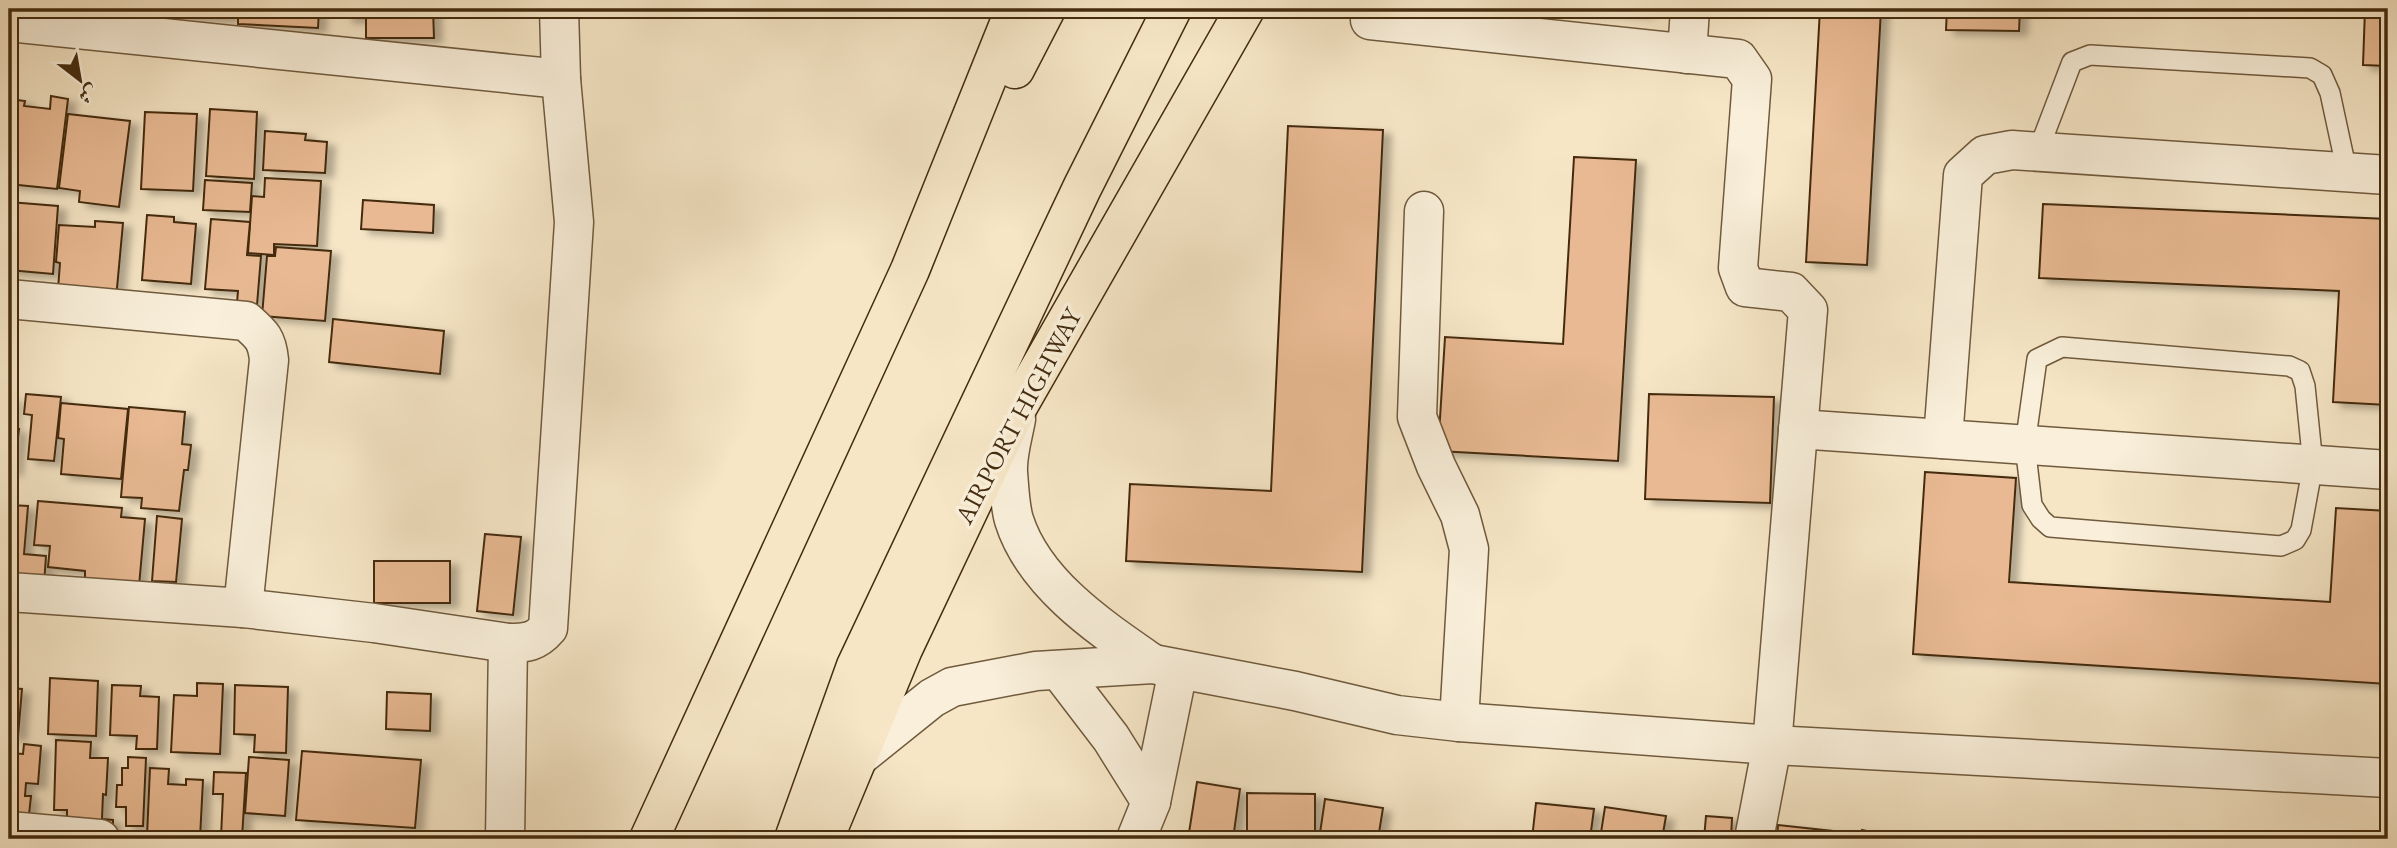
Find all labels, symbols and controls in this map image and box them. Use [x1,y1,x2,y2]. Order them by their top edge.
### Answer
north arrow [46,46,116,116]
text: ش [74,79,103,110]
street label: AIRPORT HIGHWAY [946,301,1090,531]

